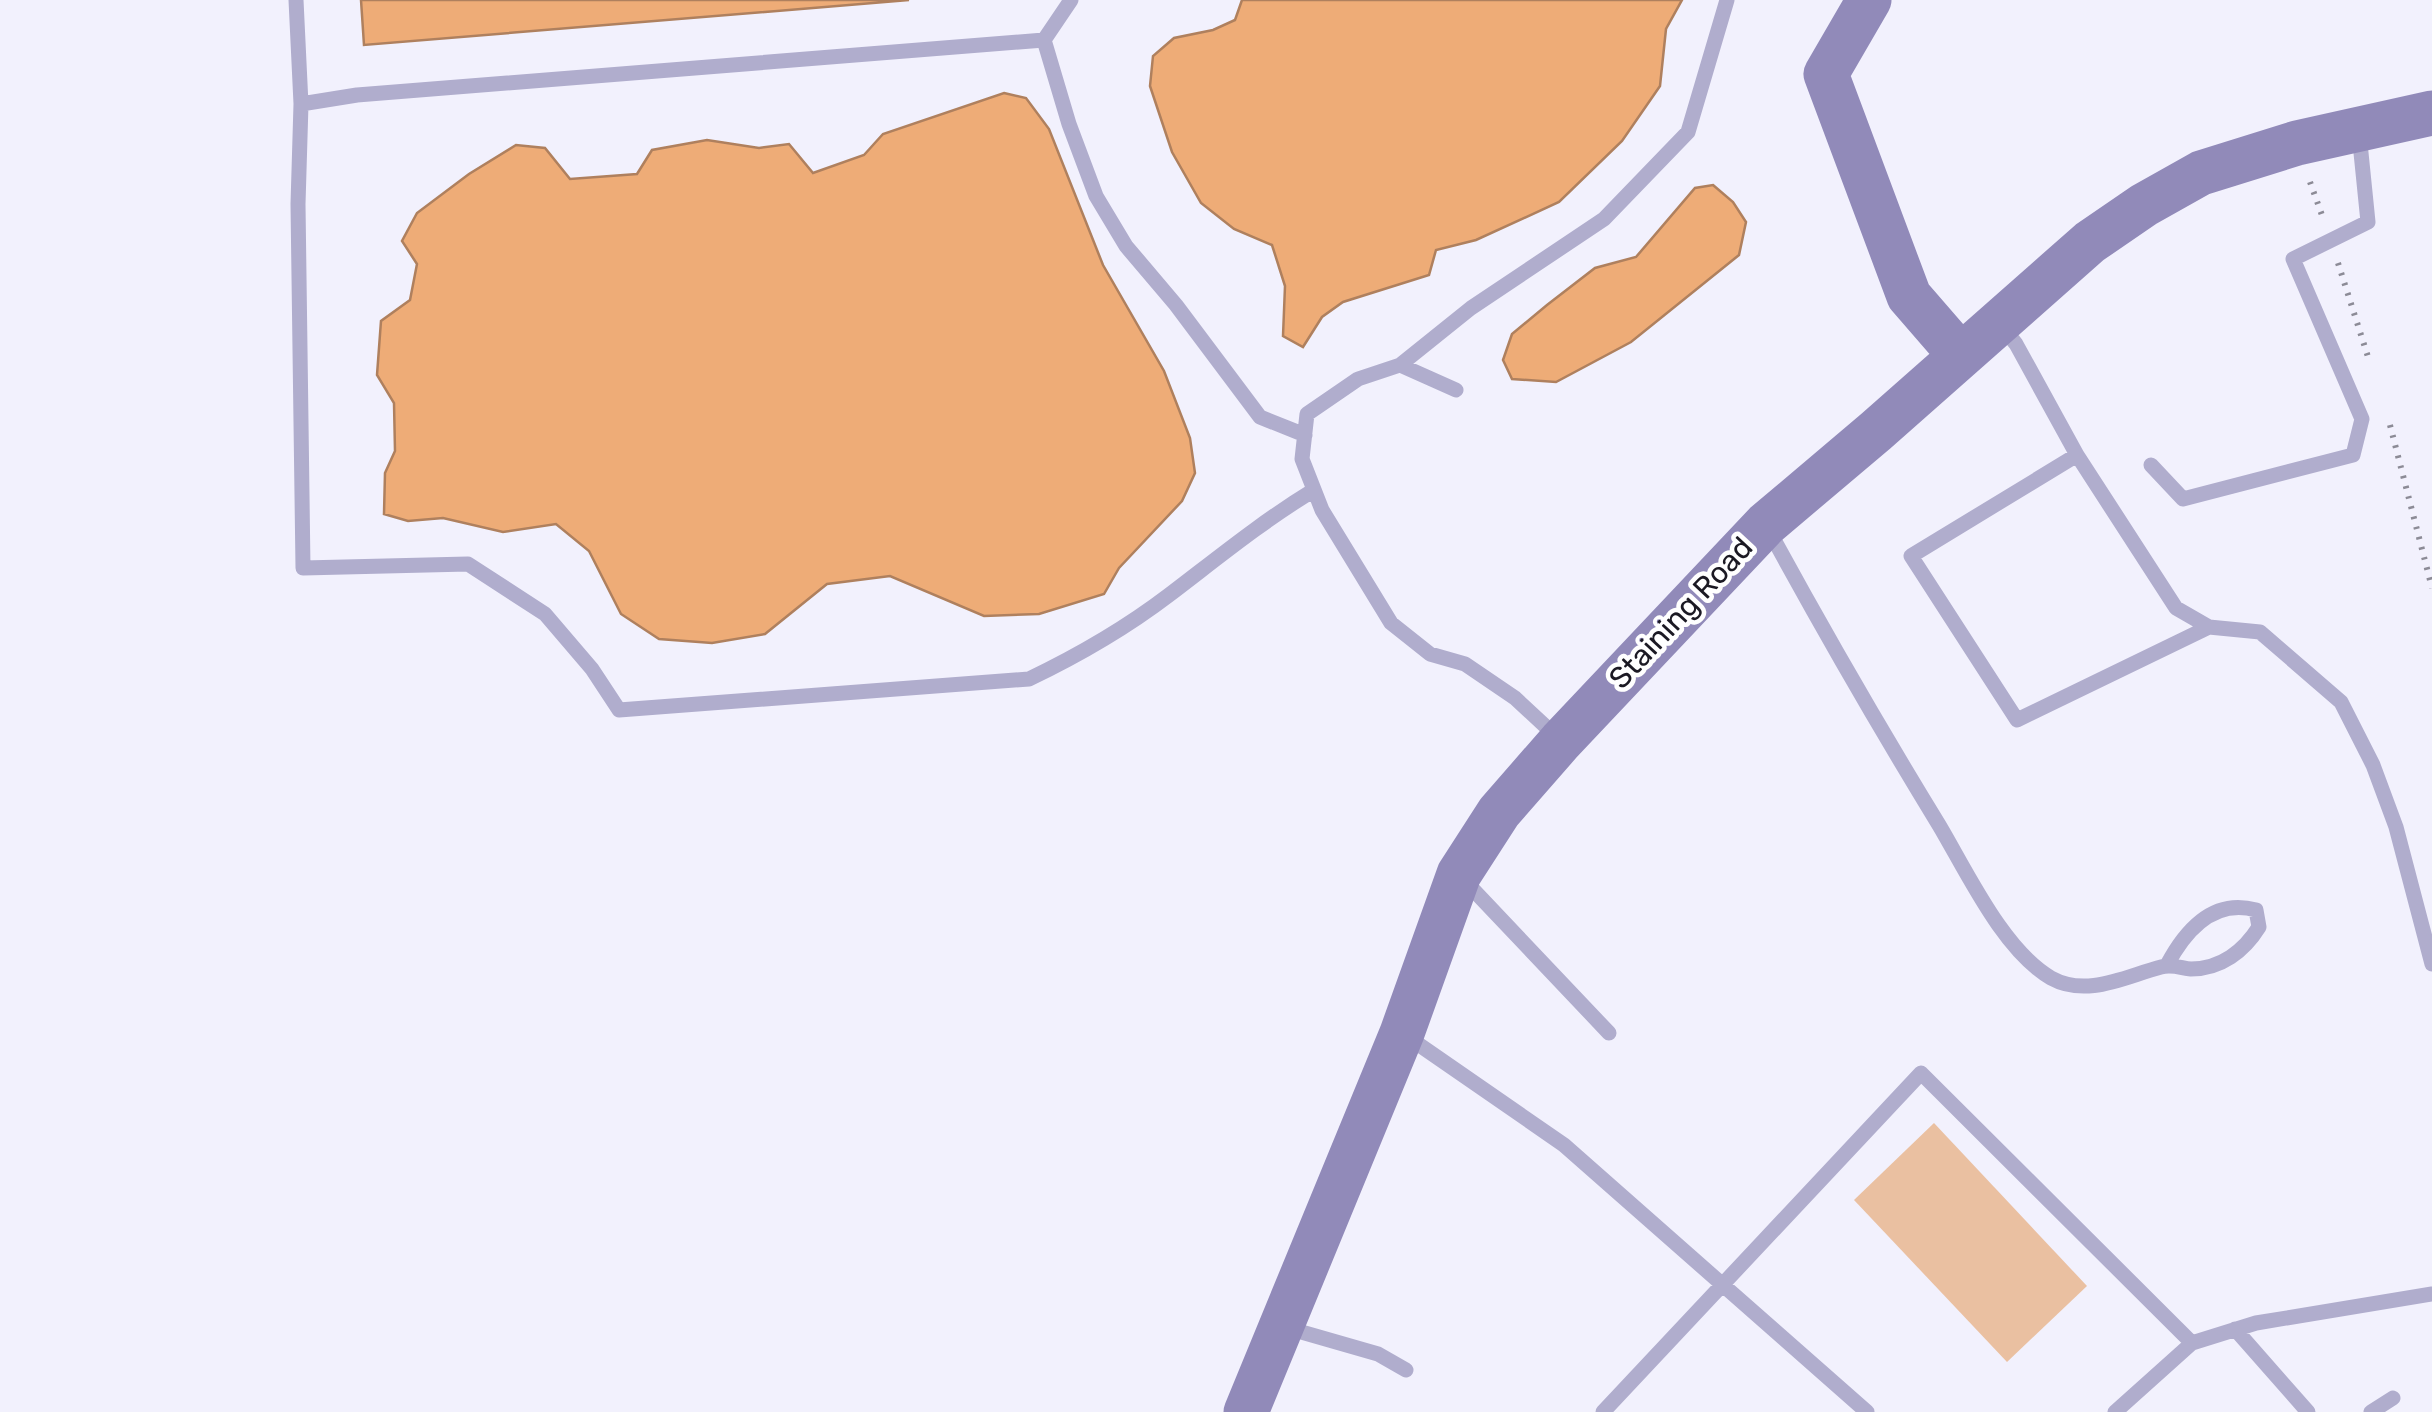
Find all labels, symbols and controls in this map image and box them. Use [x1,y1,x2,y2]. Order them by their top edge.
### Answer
street label: Staining Road [1602,530,1760,696]

